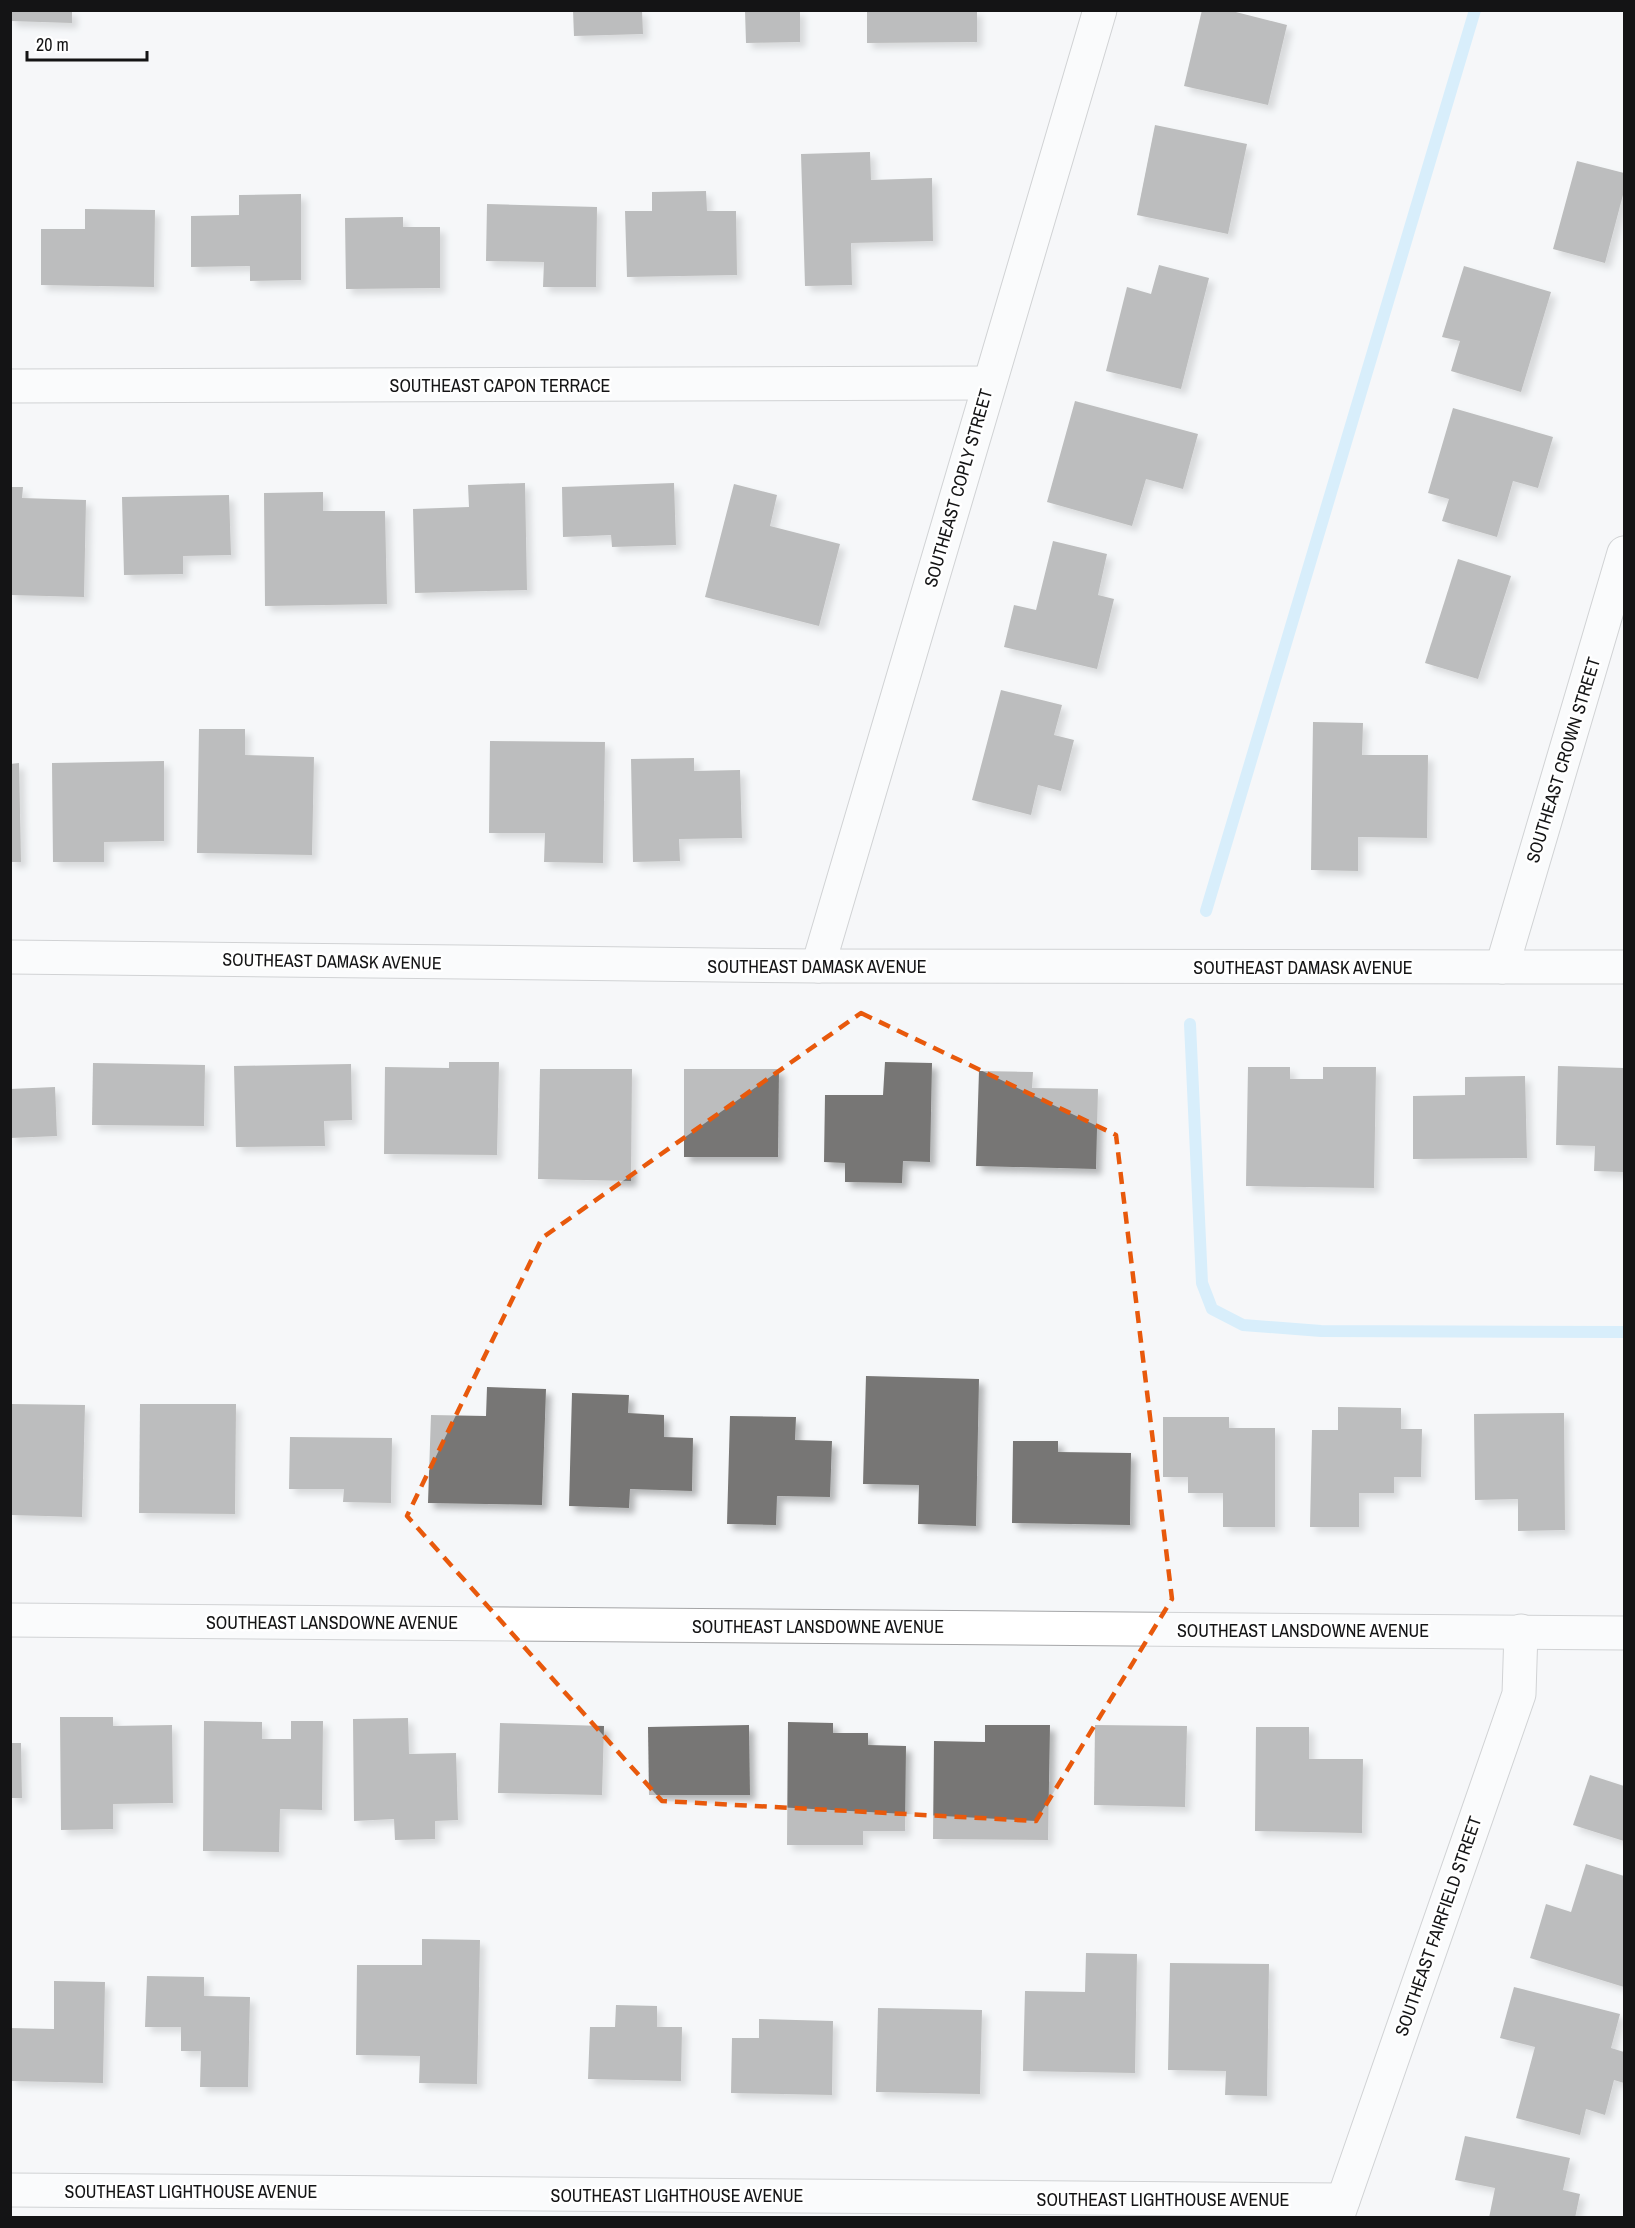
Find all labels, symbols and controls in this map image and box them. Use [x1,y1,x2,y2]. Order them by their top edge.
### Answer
scale bar [27,24,147,62]
text: 20 m [36,32,69,57]
street label: SOUTHEAST CAPON TERRACE [390,373,610,398]
street label: SOUTHEAST COPLY STREET [918,386,998,590]
street label: SOUTHEAST CROWN STREET [1520,654,1606,866]
street label: SOUTHEAST DAMASK AVENUE [222,947,442,975]
street label: SOUTHEAST DAMASK AVENUE [707,954,927,979]
street label: SOUTHEAST DAMASK AVENUE [1193,955,1413,980]
street label: SOUTHEAST LANSDOWNE AVENUE [206,1610,458,1635]
street label: SOUTHEAST LANSDOWNE AVENUE [692,1614,944,1639]
street label: SOUTHEAST LANSDOWNE AVENUE [1177,1618,1429,1643]
street label: SOUTHEAST FAIRFIELD STREET [1389,1813,1487,2039]
street label: SOUTHEAST LIGHTHOUSE AVENUE [65,2179,317,2204]
street label: SOUTHEAST LIGHTHOUSE AVENUE [551,2183,803,2208]
street label: SOUTHEAST LIGHTHOUSE AVENUE [1037,2187,1289,2212]

